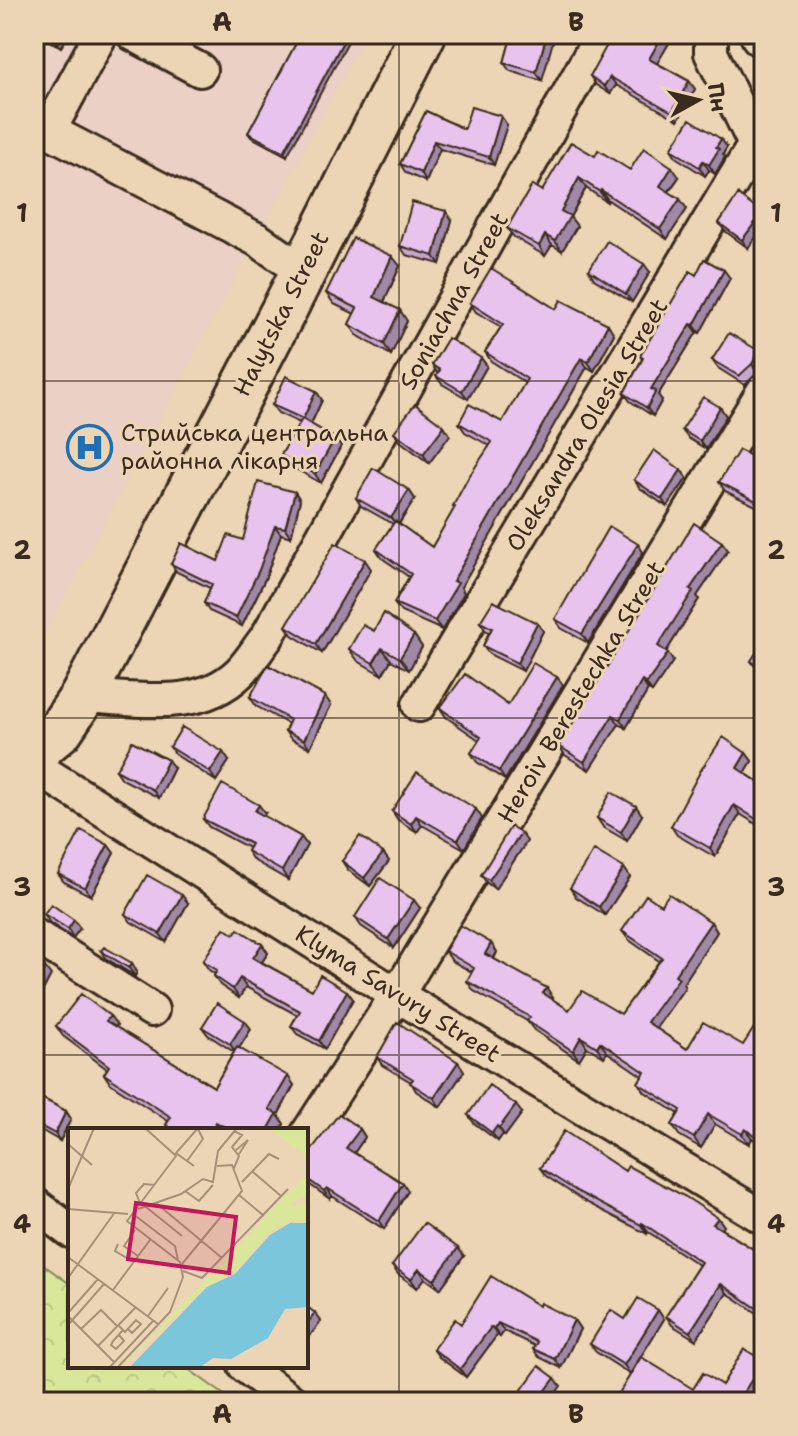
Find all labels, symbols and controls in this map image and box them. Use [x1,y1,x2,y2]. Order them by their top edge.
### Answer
text: A [212,4,232,39]
text: B [568,4,584,39]
north arrow [658,60,738,140]
text: Пн [701,81,734,114]
text: 1 [16,195,28,230]
text: 1 [770,195,782,230]
street label: Soniachna Street [392,207,516,395]
street label: Halytska Street [226,226,336,402]
street label: Oleksandra Olesia Street [499,293,675,557]
place label: Стрийська центральна районна лікарня [121,417,388,477]
hospital icon: Стрийська центральна районна лікарня [66,423,114,471]
text: 2 [13,532,31,567]
text: 2 [767,532,785,567]
street label: Heroiv Berestechka Street [490,555,672,829]
text: 3 [13,869,31,904]
text: 3 [767,869,785,904]
street label: Klyma Savury Street [289,918,507,1070]
inset map [68,1128,308,1368]
text: 4 [13,1206,31,1241]
text: 4 [767,1206,785,1241]
text: A [212,1396,232,1431]
text: B [568,1396,584,1431]

